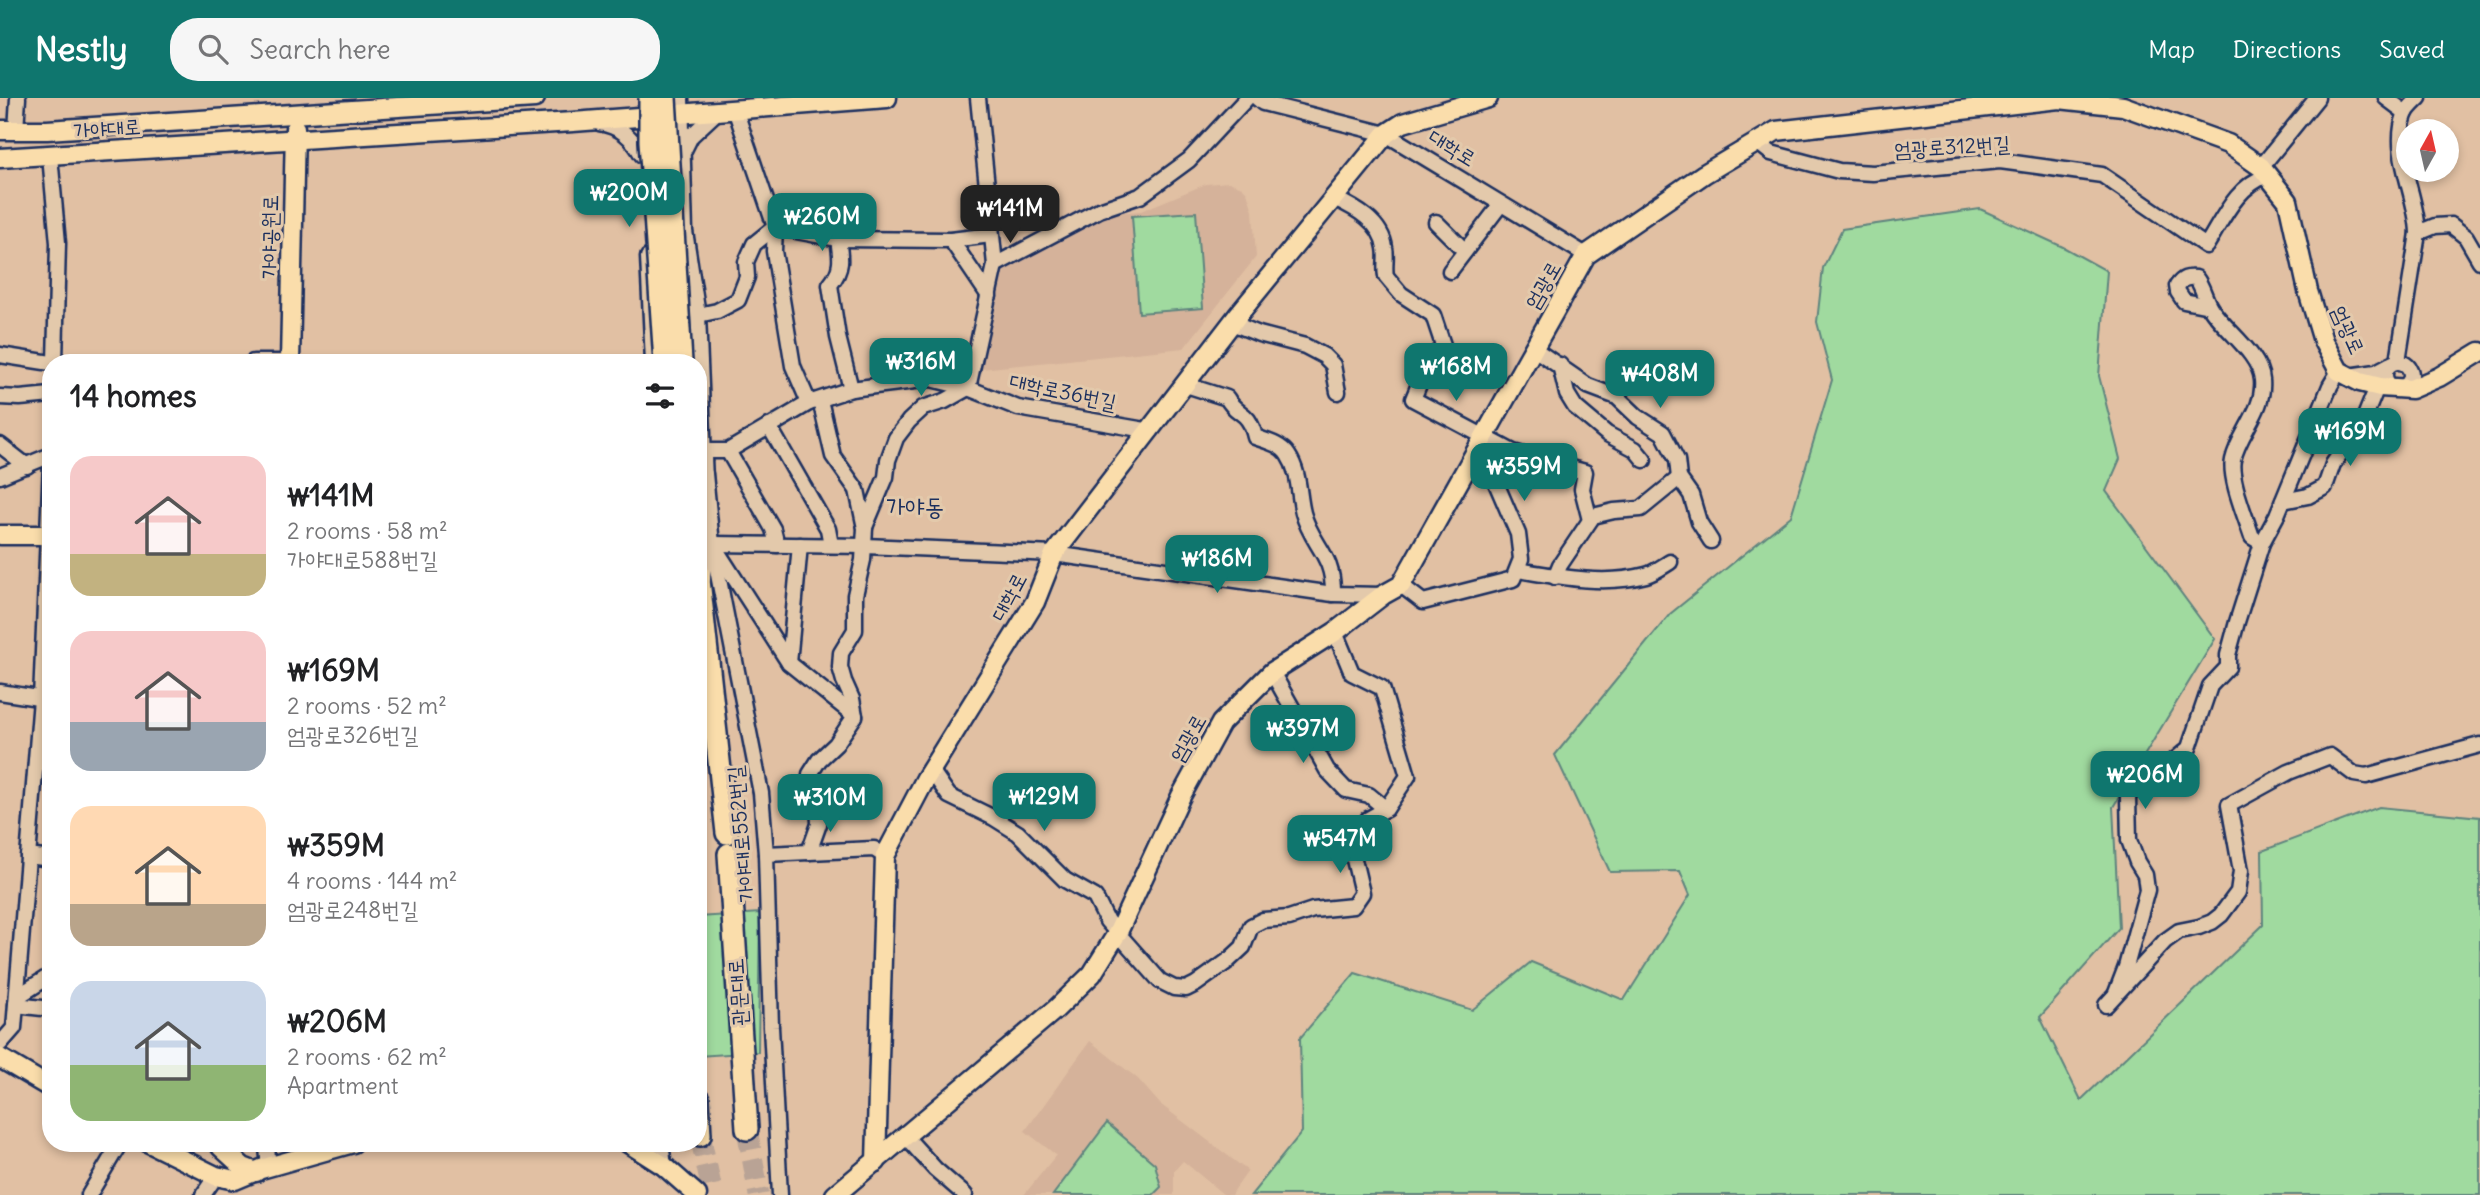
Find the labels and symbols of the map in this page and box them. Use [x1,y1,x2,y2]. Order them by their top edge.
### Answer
street label: 가야대로 [72,113,142,144]
north arrow [2396,119,2459,182]
street label: 대학로 [1424,123,1481,172]
street label: 엄광로312번길 [1893,130,2011,163]
pin: ₩200M [580,170,678,229]
pin: ₩141M [961,186,1059,245]
pin: ₩260M [773,194,871,253]
street label: 가야공원로 [255,195,284,279]
street label: 엄광로 [1518,256,1567,313]
street label: 엄광로 [2326,301,2371,358]
pin: ₩316M [872,338,970,398]
pin: ₩168M [1407,344,1505,403]
pin: ₩408M [1611,350,1709,410]
street label: 대학로36번길 [1007,367,1119,416]
pin: ₩169M [2301,408,2399,468]
pin: ₩359M [1475,444,1573,503]
district label: 가야동 [886,491,944,521]
pin: ₩186M [1168,536,1266,595]
street label: 대학로 [985,568,1032,625]
pin: ₩397M [1254,706,1352,765]
street label: 엄광로 [1163,709,1212,766]
pin: ₩206M [2096,752,2194,811]
street label: 가야대로552번길 [721,765,760,903]
pin: ₩310M [781,774,879,834]
pin: ₩129M [995,774,1093,833]
pin: ₩547M [1291,816,1389,875]
street label: 관문대로 [722,957,753,1027]

